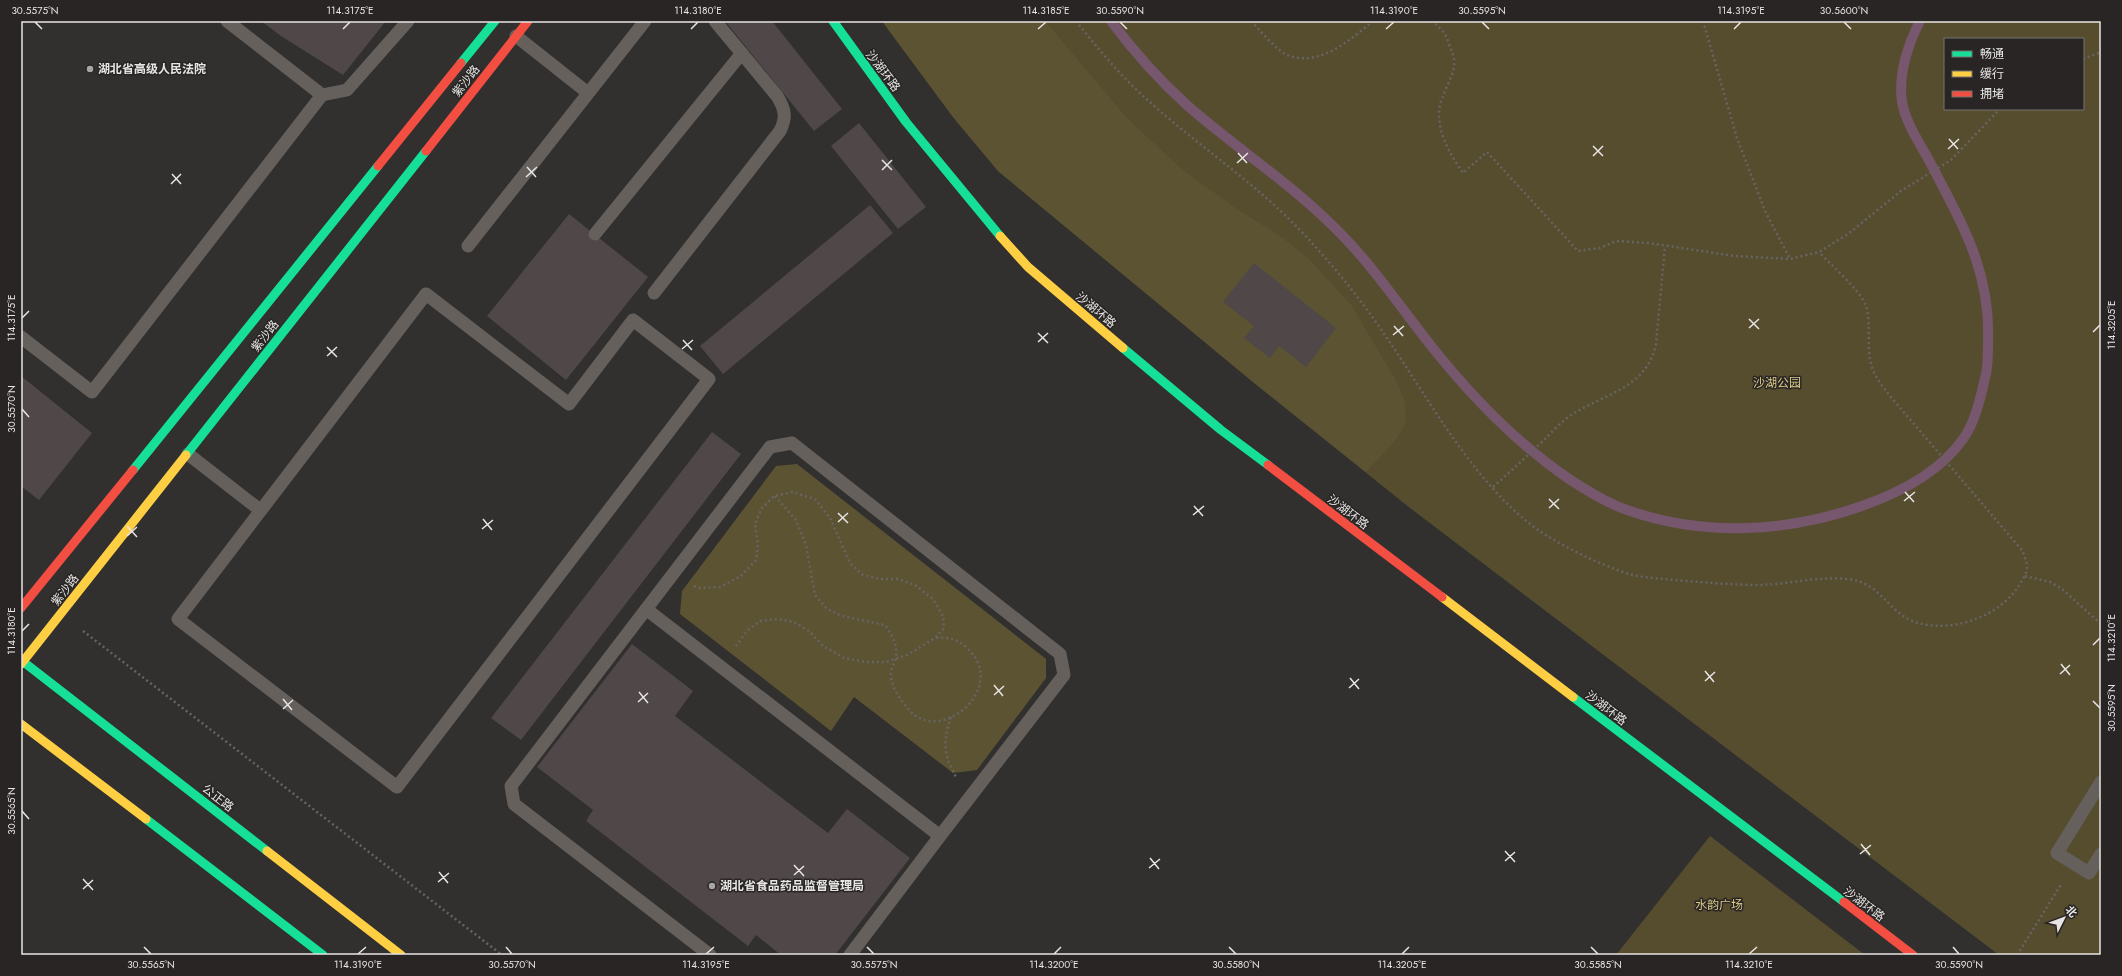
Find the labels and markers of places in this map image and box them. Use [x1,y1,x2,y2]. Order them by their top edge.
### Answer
place label: 湖北省高级人民法院 [98,60,206,78]
marker: 湖北省高级人民法院 [85,64,95,74]
place label: 湖北省食品药品监督管理局 [720,877,864,895]
marker: 湖北省食品药品监督管理局 [707,881,717,891]

